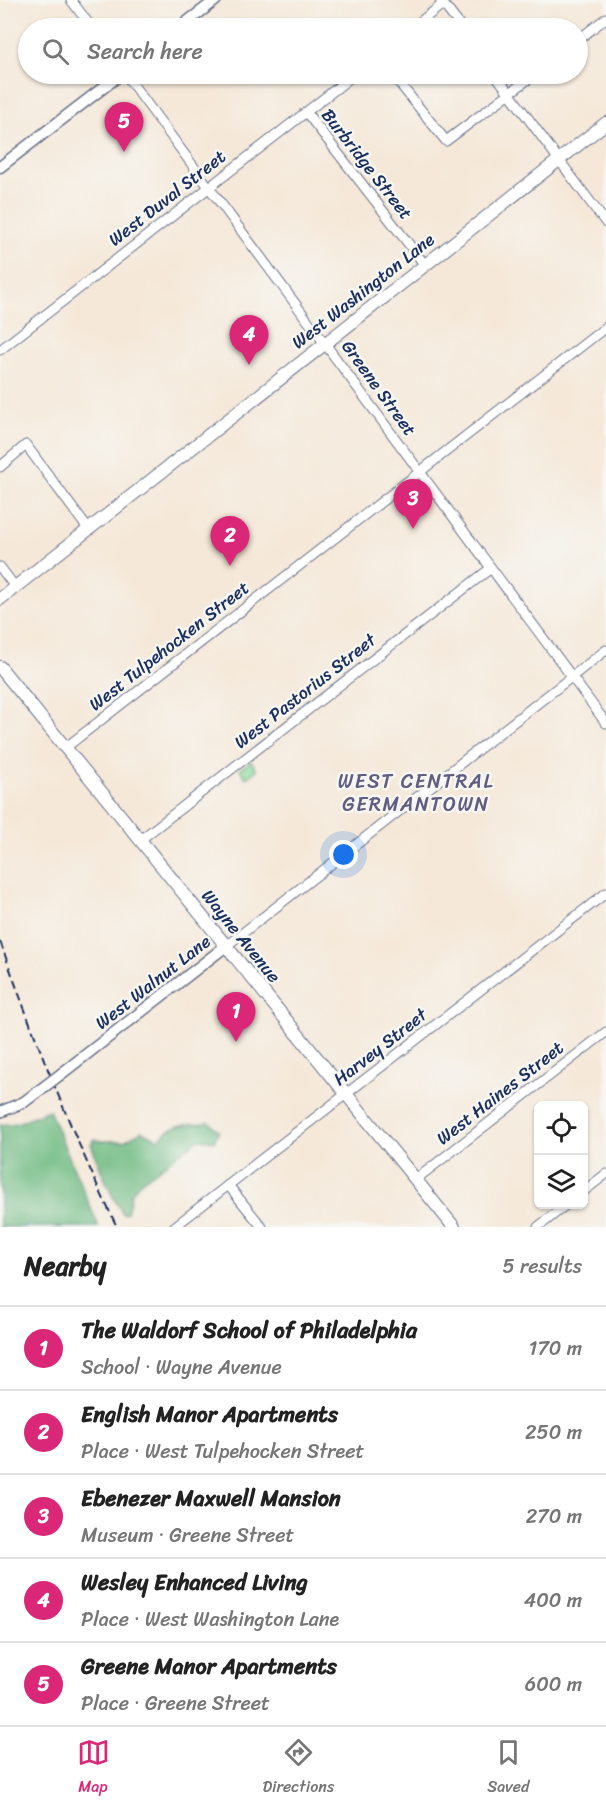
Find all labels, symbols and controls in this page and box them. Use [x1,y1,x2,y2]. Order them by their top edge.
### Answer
search box [18,18,588,84]
text: Search here [87,32,203,71]
icon: search [39,35,72,68]
street label: Burbridge Street [313,101,421,227]
pin: 5 [104,102,144,152]
street label: West Duval Street [101,141,233,255]
street label: West Washington Lane [284,224,442,357]
pin: 4 [230,316,268,365]
street label: Greene Street [333,333,425,443]
pin: 3 [394,480,432,529]
pin: 2 [210,516,250,566]
street label: West Tulpehocken Street [81,573,257,719]
street label: West Pastorius Street [227,625,384,757]
district label: WEST CENTRAL GERMANTOWN [338,764,494,822]
your location [329,840,358,869]
street label: Wayne Avenue [193,882,289,990]
street label: West Walnut Lane [88,926,218,1038]
pin: 1 [216,992,256,1042]
street label: Harvey Street [326,999,435,1094]
street label: West Haines Street [429,1033,571,1153]
map controls [534,1101,588,1209]
button: locate [534,1101,588,1155]
button: layers [534,1155,588,1209]
text: Nearby [24,1243,106,1289]
text: 5 results [503,1249,582,1284]
text: The Waldorf School of Philadelphia [81,1311,417,1350]
text: 1 [39,1331,48,1366]
text: 170 m [529,1331,582,1366]
text: School · Wayne Avenue [81,1350,282,1385]
text: English Manor Apartments [81,1395,338,1434]
text: 2 [38,1415,49,1450]
text: 250 m [525,1415,582,1450]
text: Place · West Tulpehocken Street [81,1434,364,1469]
text: Ebenezer Maxwell Mansion [81,1479,341,1518]
text: 3 [38,1499,49,1534]
text: 270 m [526,1499,582,1534]
text: Museum · Greene Street [81,1518,294,1553]
text: Wesley Enhanced Living [81,1563,308,1602]
text: 4 [37,1583,50,1618]
text: 400 m [524,1583,582,1618]
text: Place · West Washington Lane [81,1602,339,1637]
text: Greene Manor Apartments [81,1647,337,1686]
text: 5 [37,1667,50,1702]
text: 600 m [525,1667,582,1702]
text: Place · Greene Street [81,1686,270,1721]
tab: Map [77,1736,110,1801]
tab: Directions [263,1736,334,1801]
tab: Saved [487,1736,529,1801]

